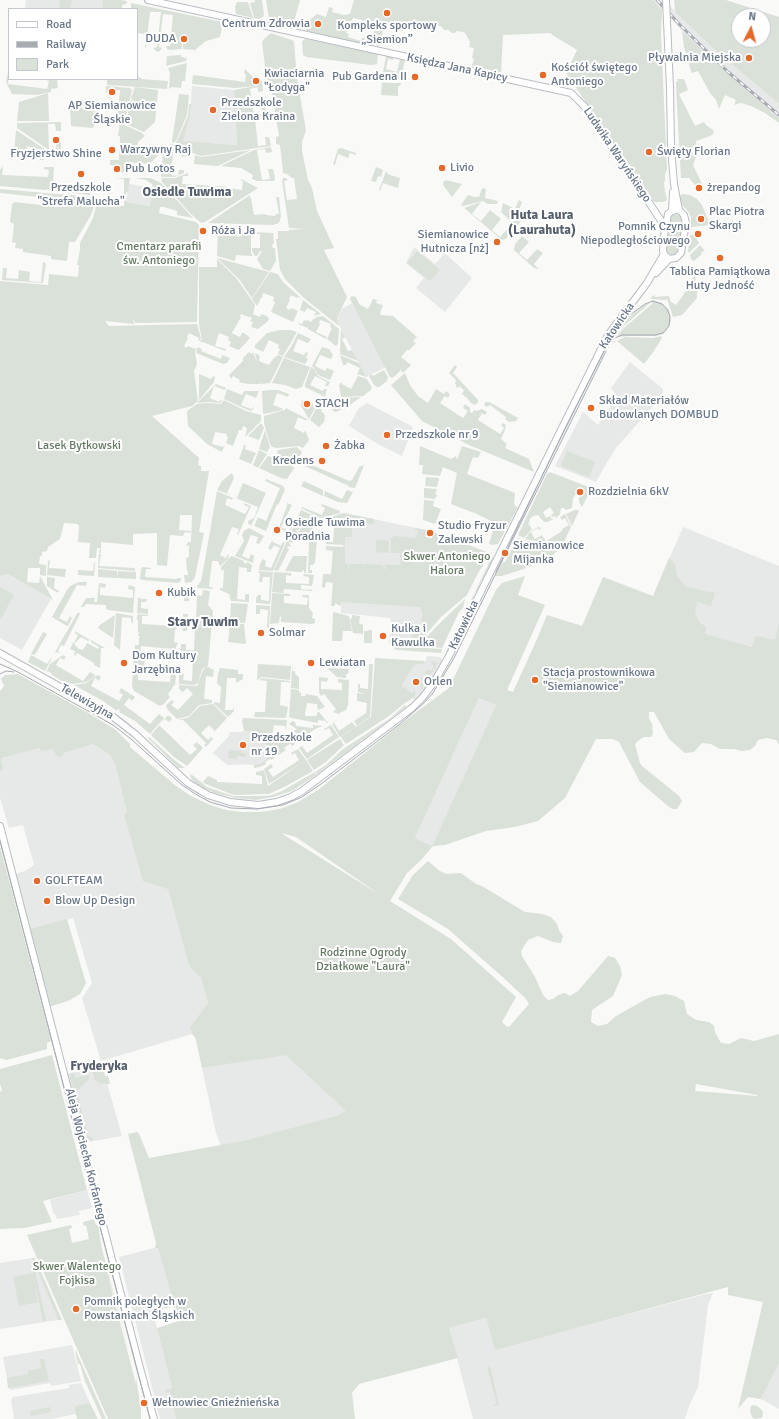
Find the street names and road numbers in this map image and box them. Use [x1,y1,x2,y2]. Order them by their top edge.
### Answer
street label: Księdza Jana Kapicy [405,50,509,86]
street label: Ludwika Waryńskiego [580,105,654,205]
street label: Katowicka [596,300,638,352]
street label: Katowicka [446,598,482,652]
street label: Telewizyjna [58,681,116,723]
street label: Aleja Wojciecha Korfantego [62,1087,110,1227]

